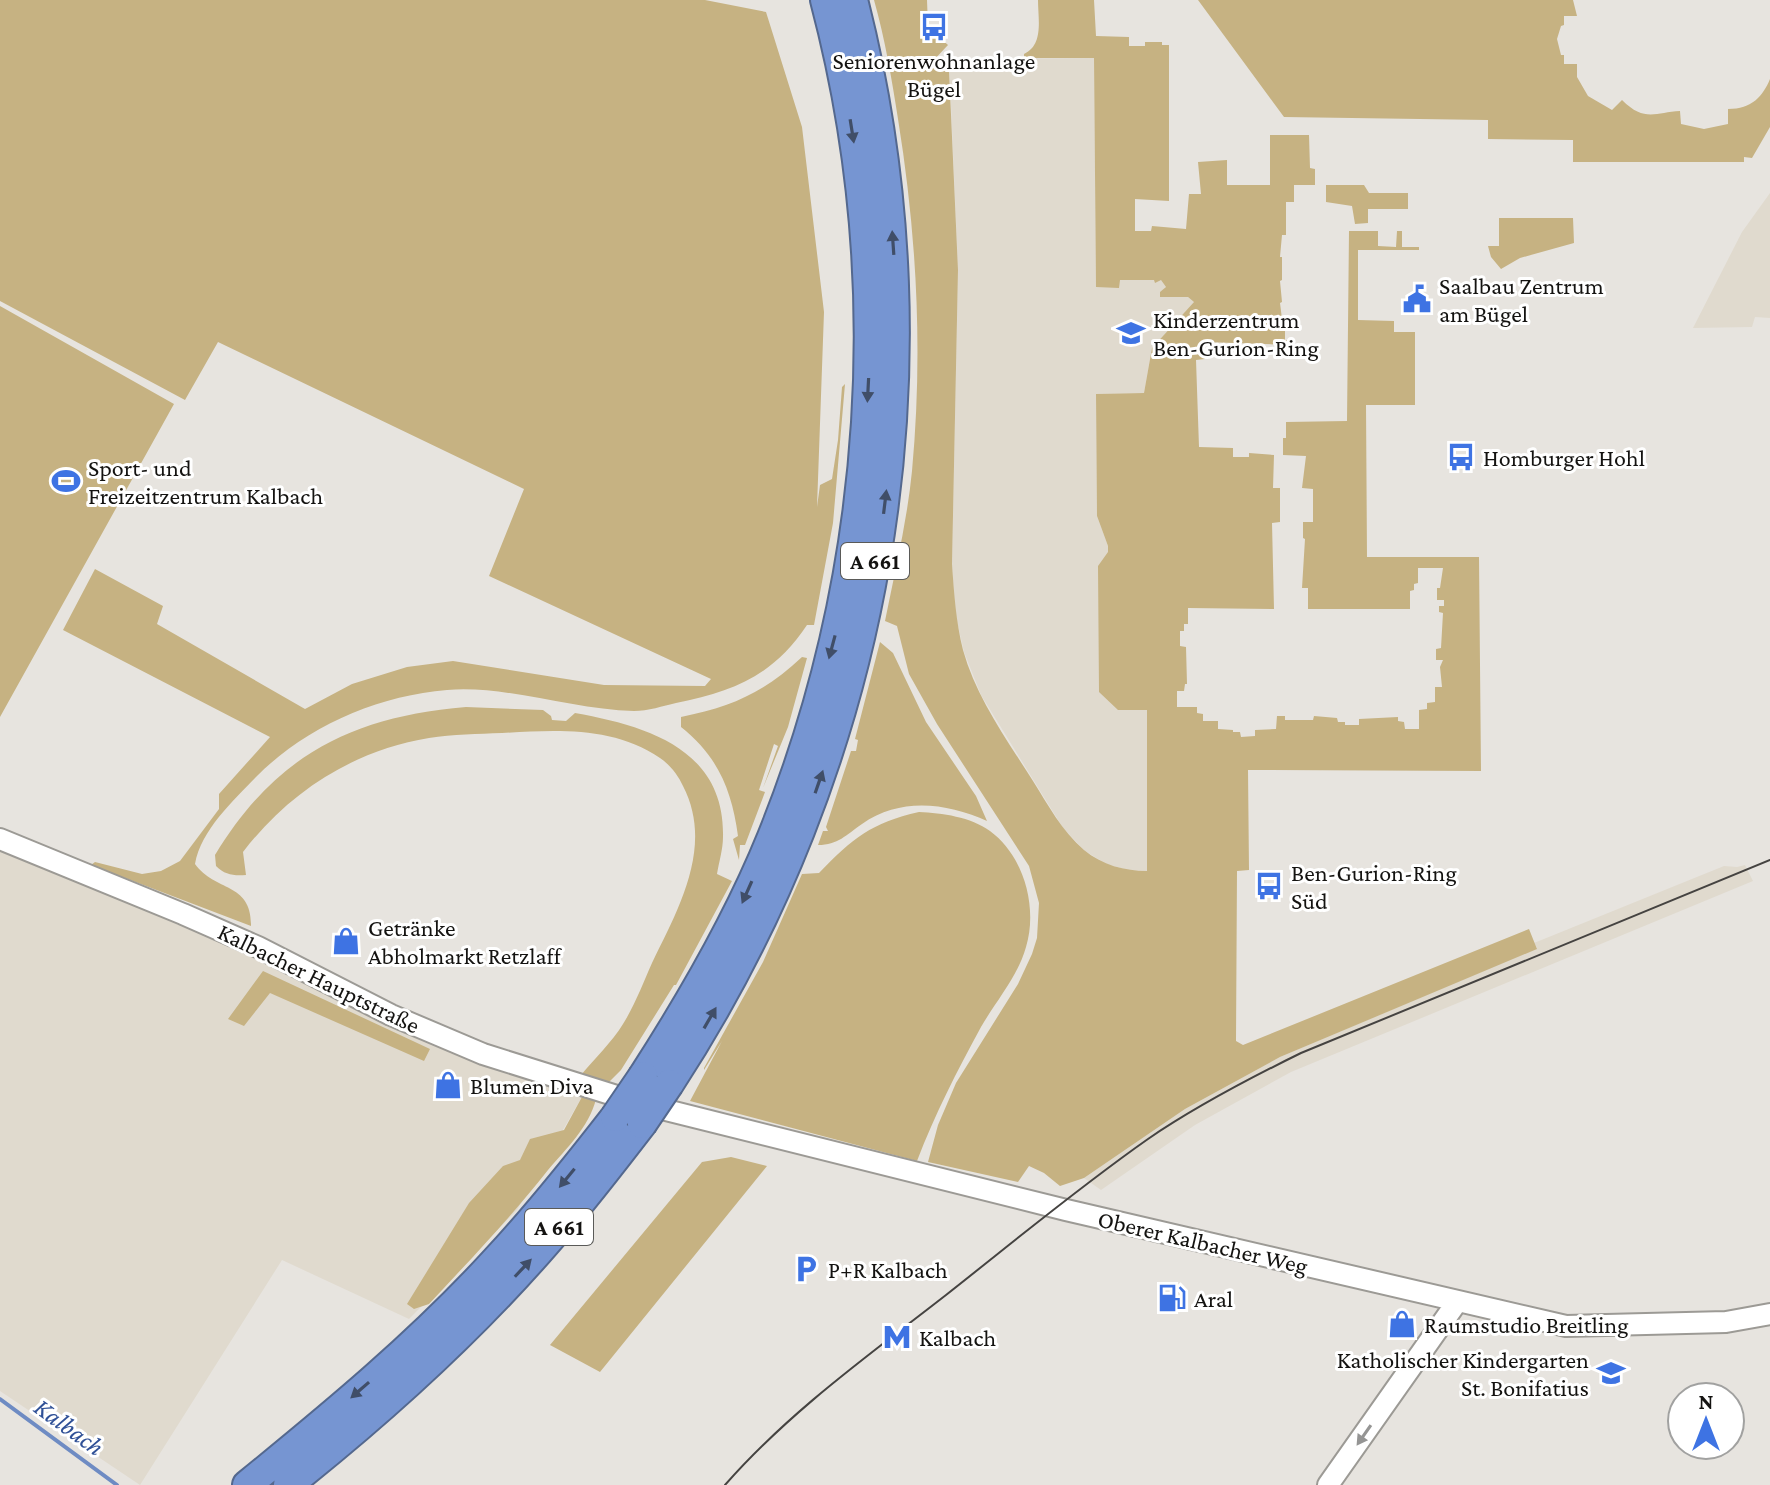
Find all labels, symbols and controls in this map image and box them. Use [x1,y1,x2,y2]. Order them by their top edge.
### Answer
bus stop icon: Seniorenwohnanlage Bügel [919,12,949,42]
place label: Seniorenwohnanlage Bügel [833,47,1035,102]
one-way arrow [846,119,859,144]
one-way arrow [886,230,899,255]
place label: Saalbau Zentrum am Bügel [1439,272,1604,327]
public building icon: Saalbau Zentrum am Bügel [1402,284,1432,314]
place label: Kinderzentrum Ben-Gurion-Ring [1153,306,1319,361]
school or university icon: Kinderzentrum Ben-Gurion-Ring [1116,318,1146,348]
one-way arrow [861,378,874,403]
bus stop icon: Homburger Hohl [1446,442,1476,472]
place label: Homburger Hohl [1483,444,1645,471]
place label: Sport- und Freizeitzentrum Kalbach [88,454,323,509]
sports icon: Sport- und Freizeitzentrum Kalbach [51,466,81,496]
one-way arrow [878,489,891,514]
road number: A 661 [841,543,909,579]
one-way arrow [826,635,838,660]
one-way arrow [813,770,825,794]
place label: Ben-Gurion-Ring Süd [1291,859,1457,914]
bus stop icon: Ben-Gurion-Ring Süd [1254,871,1284,901]
one-way arrow [740,881,754,904]
place label: Getränke Abholmarkt Retzlaff [368,914,563,969]
street label: Kalbacher Hauptstraße [214,917,424,1039]
shop icon: Getränke Abholmarkt Retzlaff [331,926,361,956]
one-way arrow [703,1007,717,1029]
shop icon: Blumen Diva [433,1070,463,1100]
place label: Blumen Diva [470,1072,594,1099]
one-way arrow [560,1168,576,1188]
street label: Oberer Kalbacher Weg [1095,1205,1311,1279]
road number: A 661 [525,1209,593,1245]
parking icon: P+R Kalbach [791,1254,821,1284]
place label: P+R Kalbach [828,1256,948,1283]
one-way arrow [514,1259,532,1278]
fuel station icon: Aral [1157,1283,1187,1313]
place label: Aral [1194,1285,1233,1312]
shop icon: Raumstudio Breitling [1387,1309,1417,1339]
place label: Raumstudio Breitling [1424,1311,1629,1338]
metro station icon: Kalbach [882,1322,912,1352]
place label: Kalbach [919,1324,996,1351]
place label: Katholischer Kindergarten St. Bonifatius [1337,1346,1589,1401]
school or university icon: Katholischer Kindergarten St. Bonifatius [1596,1358,1626,1388]
one-way arrow [350,1381,370,1398]
north arrow [1666,1381,1746,1461]
text: N [1699,1389,1714,1414]
water label: Kalbach [29,1392,109,1462]
one-way arrow [1357,1424,1372,1445]

